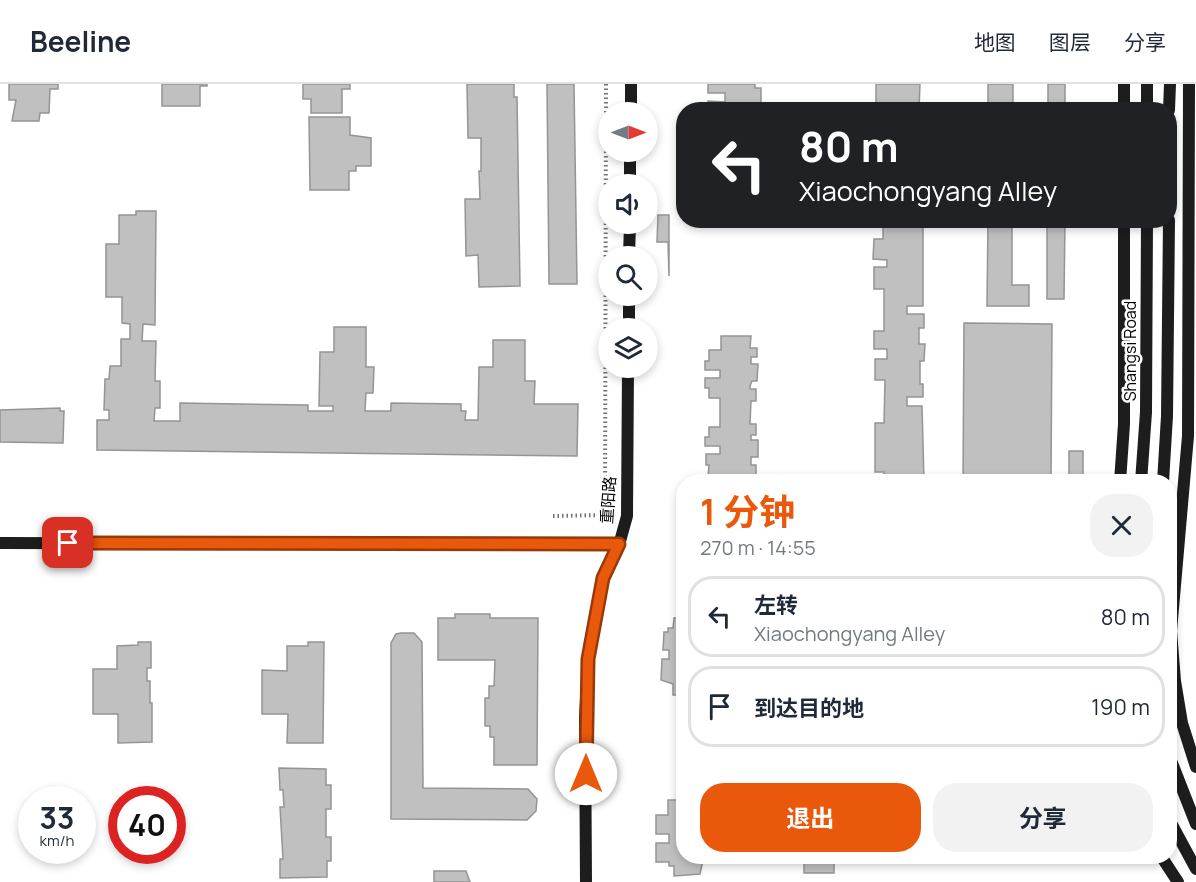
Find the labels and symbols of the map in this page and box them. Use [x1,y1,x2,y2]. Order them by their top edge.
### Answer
north arrow [598,102,658,162]
street label: Shangsi Road [1119,301,1141,401]
street label: 重阳路 [595,475,621,525]
pin [42,517,93,568]
position arrow [554,742,618,806]
speed limit sign: 40 [108,786,186,864]

